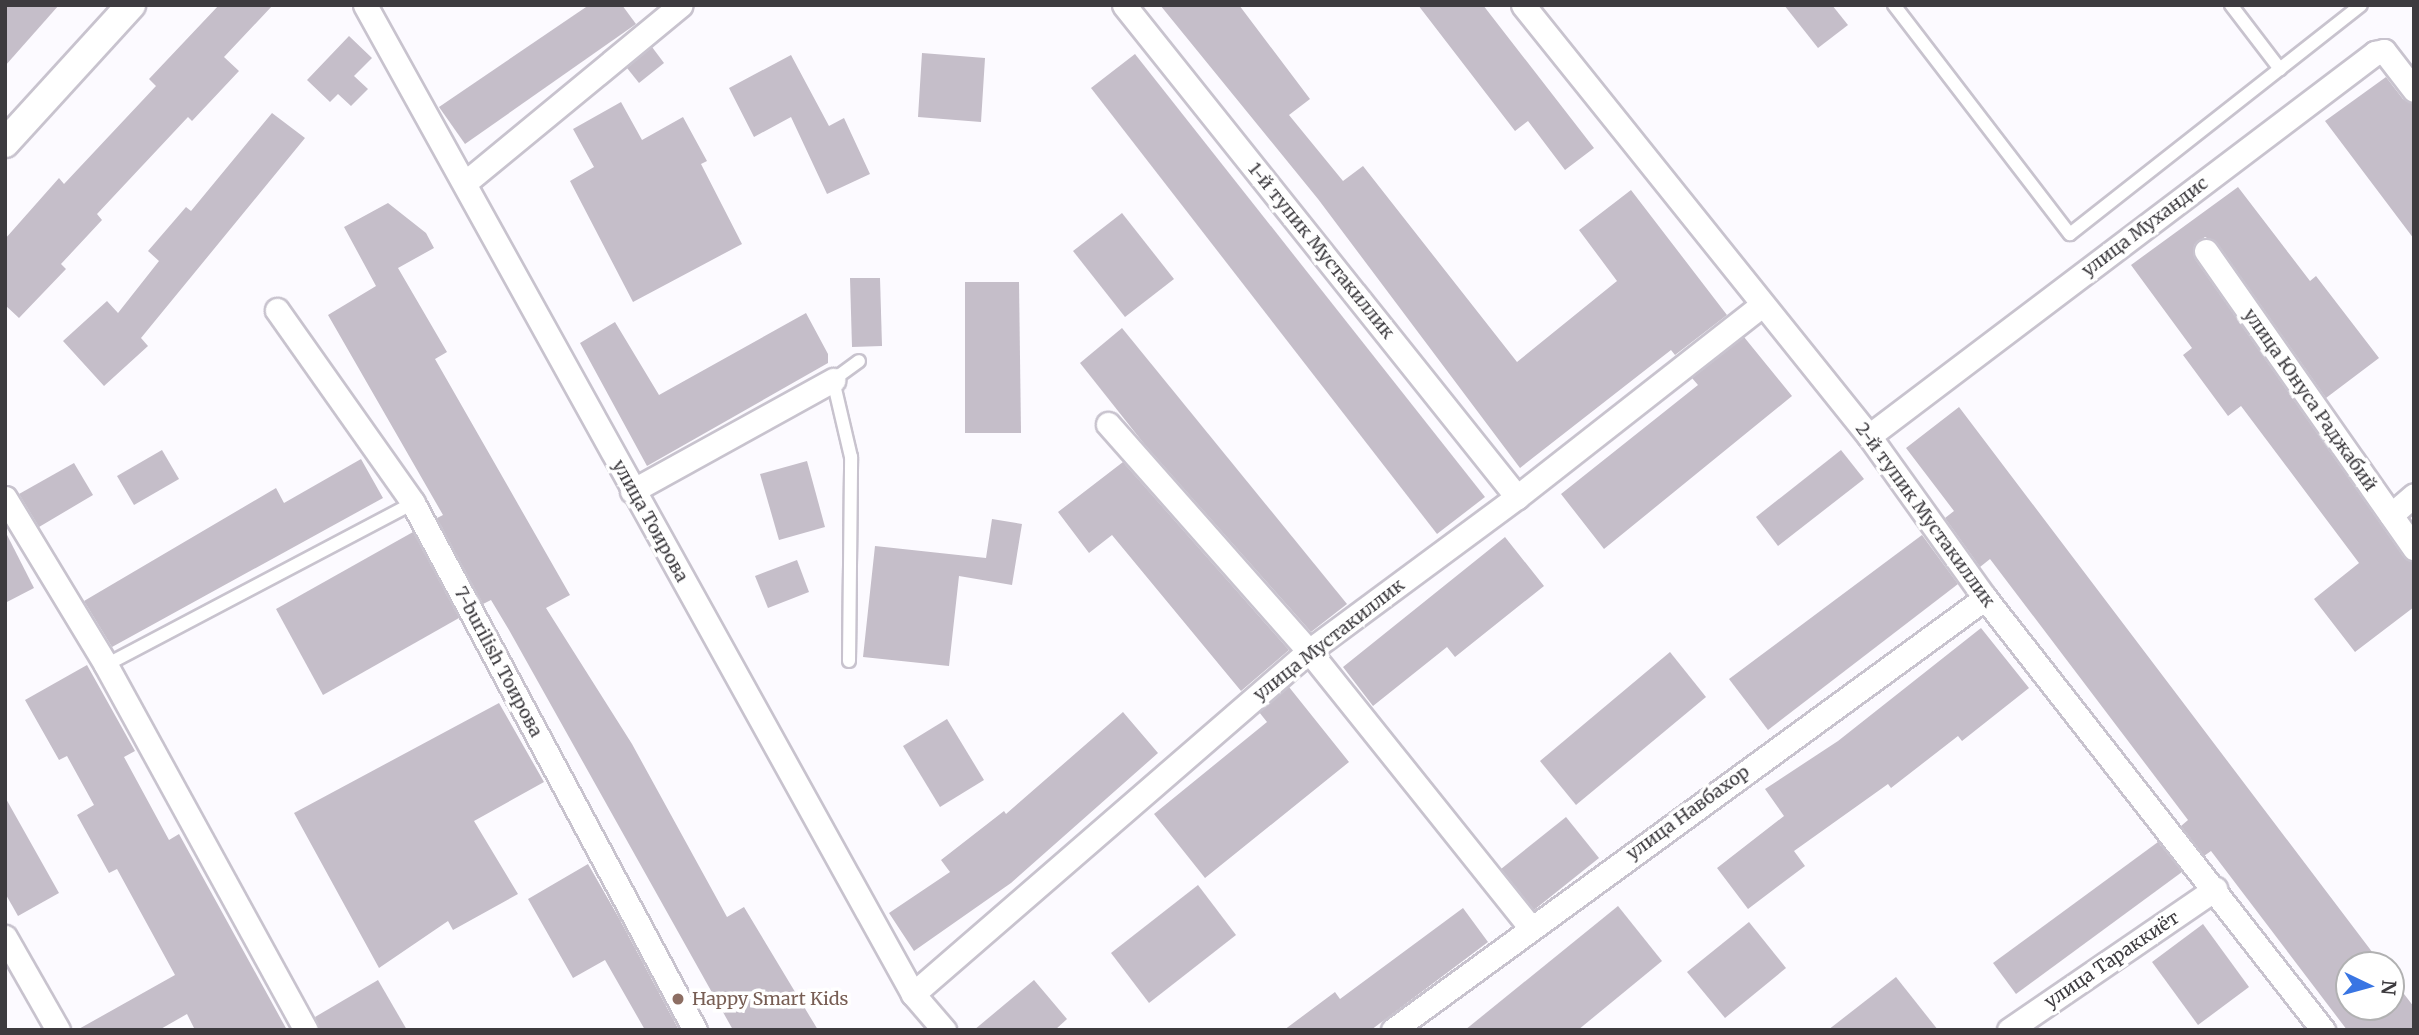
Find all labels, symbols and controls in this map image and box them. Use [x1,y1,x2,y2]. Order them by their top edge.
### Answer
street label: 1-й тупик Мустакиллик [1243,159,1399,343]
street label: улица Мухандис [2078,173,2212,281]
street label: улица Юнуса Раджабий [2239,305,2381,495]
street label: 2-й тупик Мустакиллик [1851,419,1999,611]
street label: улица Тоирова [607,456,693,586]
street label: улица Мустакиллик [1249,574,1409,706]
street label: 7-burilish Тоирова [449,583,547,741]
street label: улица Навбахор [1622,761,1754,865]
street label: улица Тараккиёт [2041,907,2183,1013]
north arrow [2335,951,2405,1021]
text: N [2376,979,2402,996]
place label: Happy Smart Kids [692,988,848,1010]
marker: Happy Smart Kids [670,991,686,1007]

